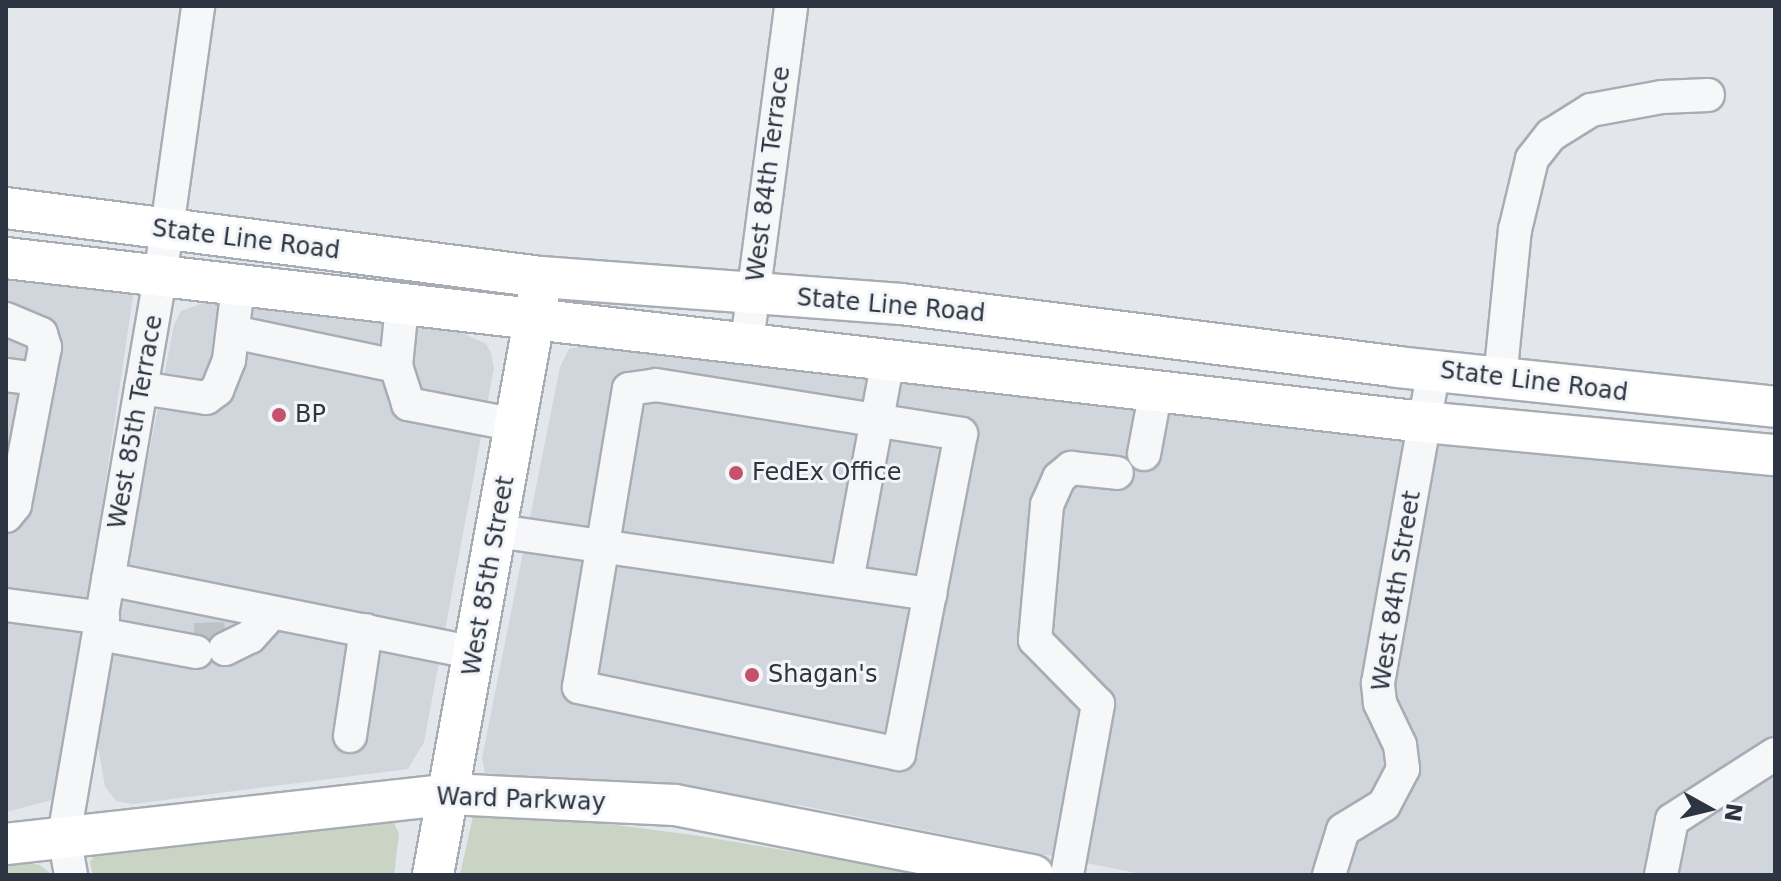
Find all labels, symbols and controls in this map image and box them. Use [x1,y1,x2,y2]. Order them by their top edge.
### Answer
street label: West 84th Terrace [741,65,797,283]
street label: State Line Road [150,214,342,266]
street label: State Line Road [796,283,986,329]
street label: West 85th Terrace [103,313,169,531]
street label: State Line Road [1438,356,1630,408]
place label: BP [295,401,326,429]
marker: BP [270,406,288,424]
place label: FedEx Office [752,459,902,487]
marker: FedEx Office [727,464,745,482]
street label: West 85th Street [457,474,521,678]
street label: West 84th Street [1367,489,1427,693]
place label: Shagan's [768,661,877,689]
marker: Shagan's [743,666,761,684]
north arrow [1669,769,1749,849]
street label: Ward Parkway [436,783,606,817]
text: N [1720,802,1747,823]

